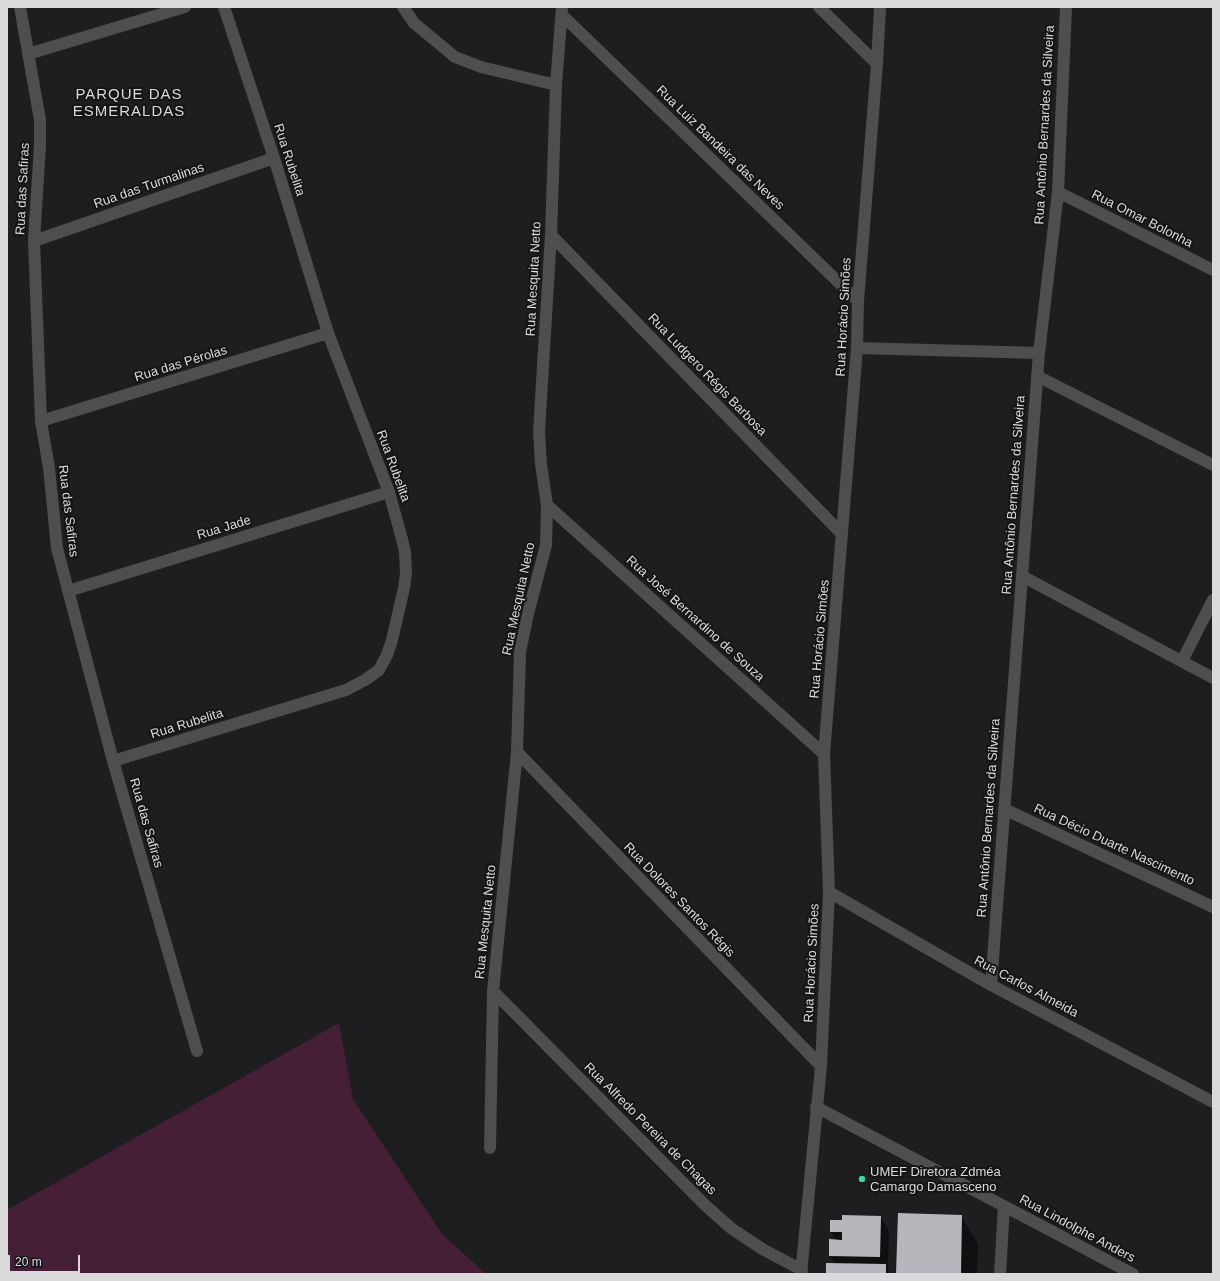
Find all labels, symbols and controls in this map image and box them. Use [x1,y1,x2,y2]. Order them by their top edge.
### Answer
street label: Rua Antônio Bernardes da Silveira [1032,25,1058,225]
street label: Rua Luiz Bandeira das Neves [653,83,787,213]
district label: PARQUE DAS ESMERALDAS [73,86,185,121]
street label: Rua Rubelita [270,122,308,198]
street label: Rua das Safiras [13,142,33,236]
street label: Rua das Turmalinas [92,160,206,212]
street label: Rua Omar Bolonha [1089,187,1195,251]
street label: Rua Mesquita Netto [523,221,545,337]
street label: Rua Horácio Simões [833,257,855,377]
street label: Rua Ludgero Régis Barbosa [644,311,770,439]
street label: Rua das Pérolas [133,342,229,386]
street label: Rua Antônio Bernardes da Silveira [999,395,1029,595]
street label: Rua Rubelita [373,428,413,504]
street label: Rua das Safiras [55,464,81,558]
street label: Rua Jade [195,512,253,544]
street label: Rua Mesquita Netto [499,541,539,657]
street label: Rua José Bernardino de Souza [623,553,767,685]
street label: Rua Horácio Simões [807,579,833,699]
street label: Rua Rubelita [149,706,225,742]
street label: Rua Antônio Bernardes da Silveira [974,718,1004,918]
street label: Rua das Safiras [126,776,166,870]
street label: Rua Décio Duarte Nascimento [1031,801,1197,889]
street label: Rua Dolores Santos Régis [620,839,738,961]
street label: Rua Mesquita Netto [472,864,500,980]
street label: Rua Horácio Simões [801,903,823,1023]
street label: Rua Carlos Almeida [971,953,1081,1021]
street label: Rua Alfredo Pereira de Chagas [581,1060,719,1198]
place label: UMEF Diretora Zdméa Camargo Damasceno [870,1164,1001,1195]
marker: UMEF Diretora Zdméa Camargo Damasceno [857,1174,867,1184]
street label: Rua Lindolphe Anders [1017,1192,1137,1266]
scale bar [10,1247,82,1273]
text: 20 m [15,1255,42,1269]

